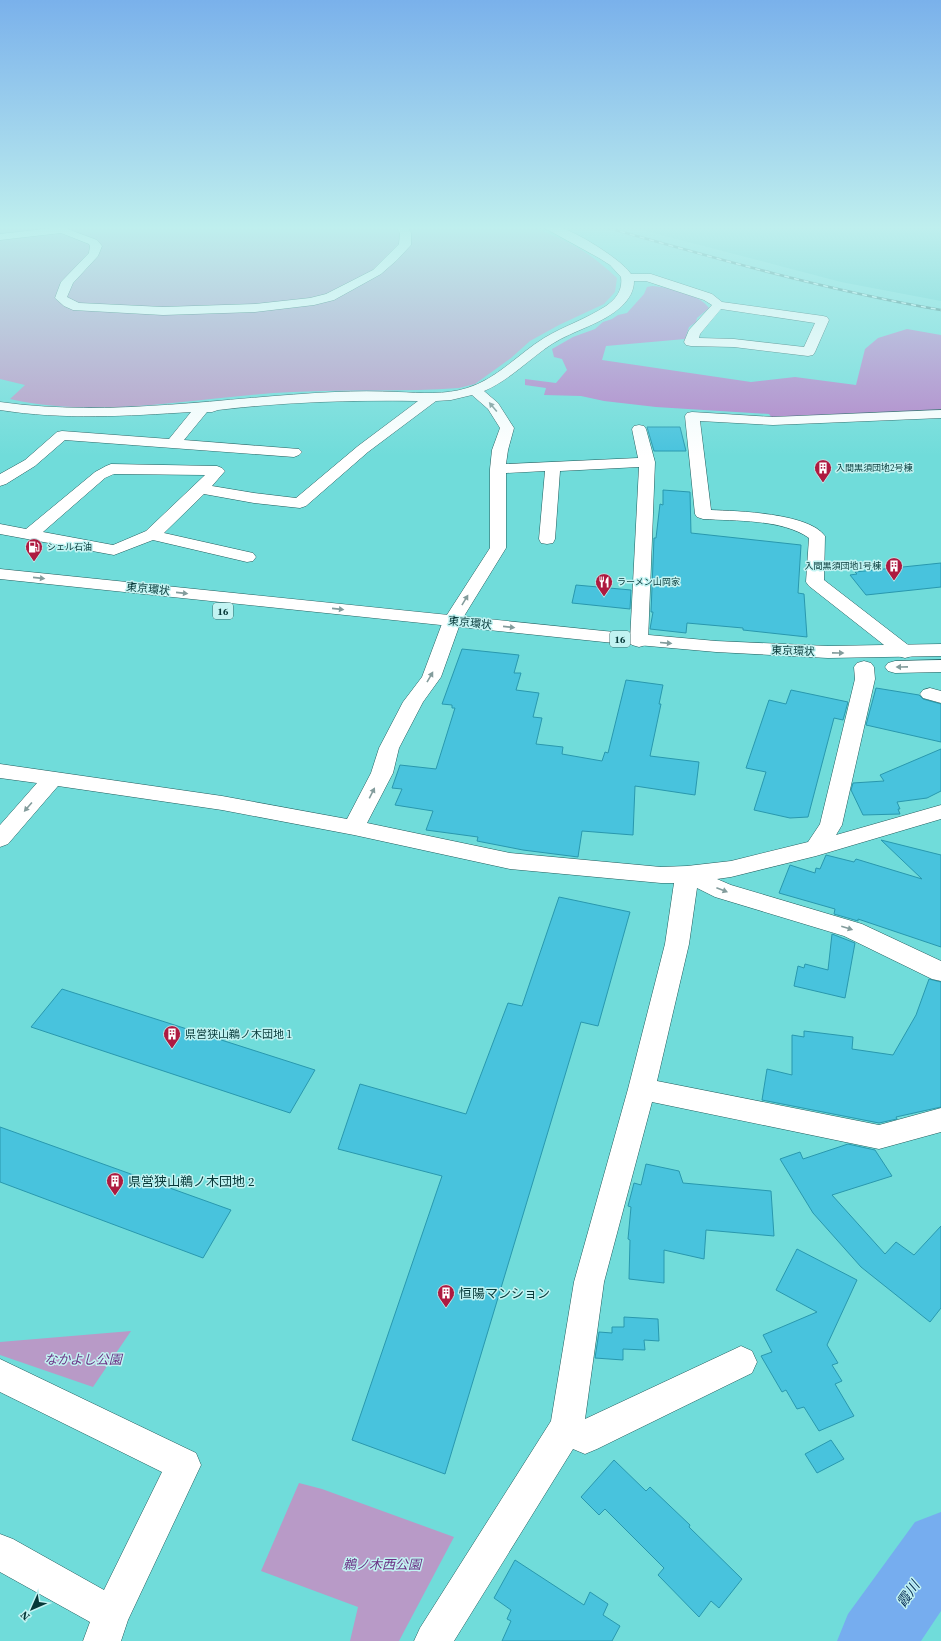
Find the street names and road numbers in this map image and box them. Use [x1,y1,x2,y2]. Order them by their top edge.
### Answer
street label: 東京環状 [125,579,172,599]
road number: 16 [213,603,233,619]
street label: 東京環状 [447,613,494,633]
road number: 16 [610,631,630,647]
street label: 東京環状 [771,643,816,659]

